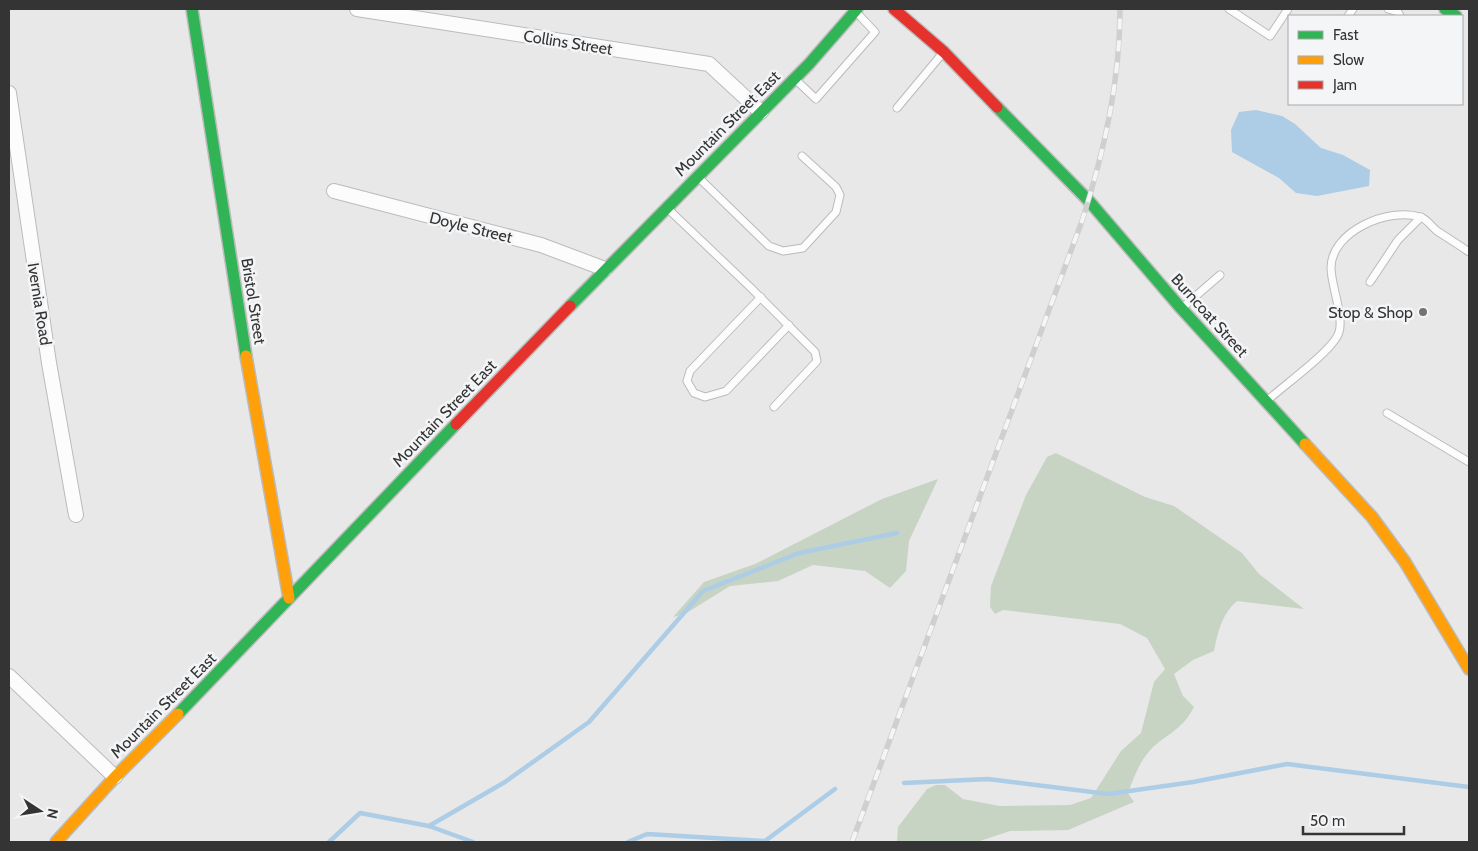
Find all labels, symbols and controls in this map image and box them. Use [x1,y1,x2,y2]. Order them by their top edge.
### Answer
legend [1288,15,1463,105]
street label: Collins Street [522,26,614,59]
text: Fast [1333,26,1358,44]
text: Slow [1333,51,1364,69]
street label: Mountain Street East [671,66,784,180]
text: Jam [1332,76,1357,94]
street label: Doyle Street [427,208,515,247]
street label: Bristol Street [237,257,270,346]
street label: Ivernia Road [24,261,55,347]
street label: Burncoat Street [1167,270,1252,361]
place label: Stop & Shop [1328,303,1413,322]
marker: Stop & Shop [1417,306,1429,318]
street label: Mountain Street East [389,356,501,471]
street label: Mountain Street East [107,648,220,762]
north arrow [15,786,65,836]
scale bar [1303,804,1404,836]
text: N [43,807,63,820]
text: 50 m [1310,812,1345,830]

